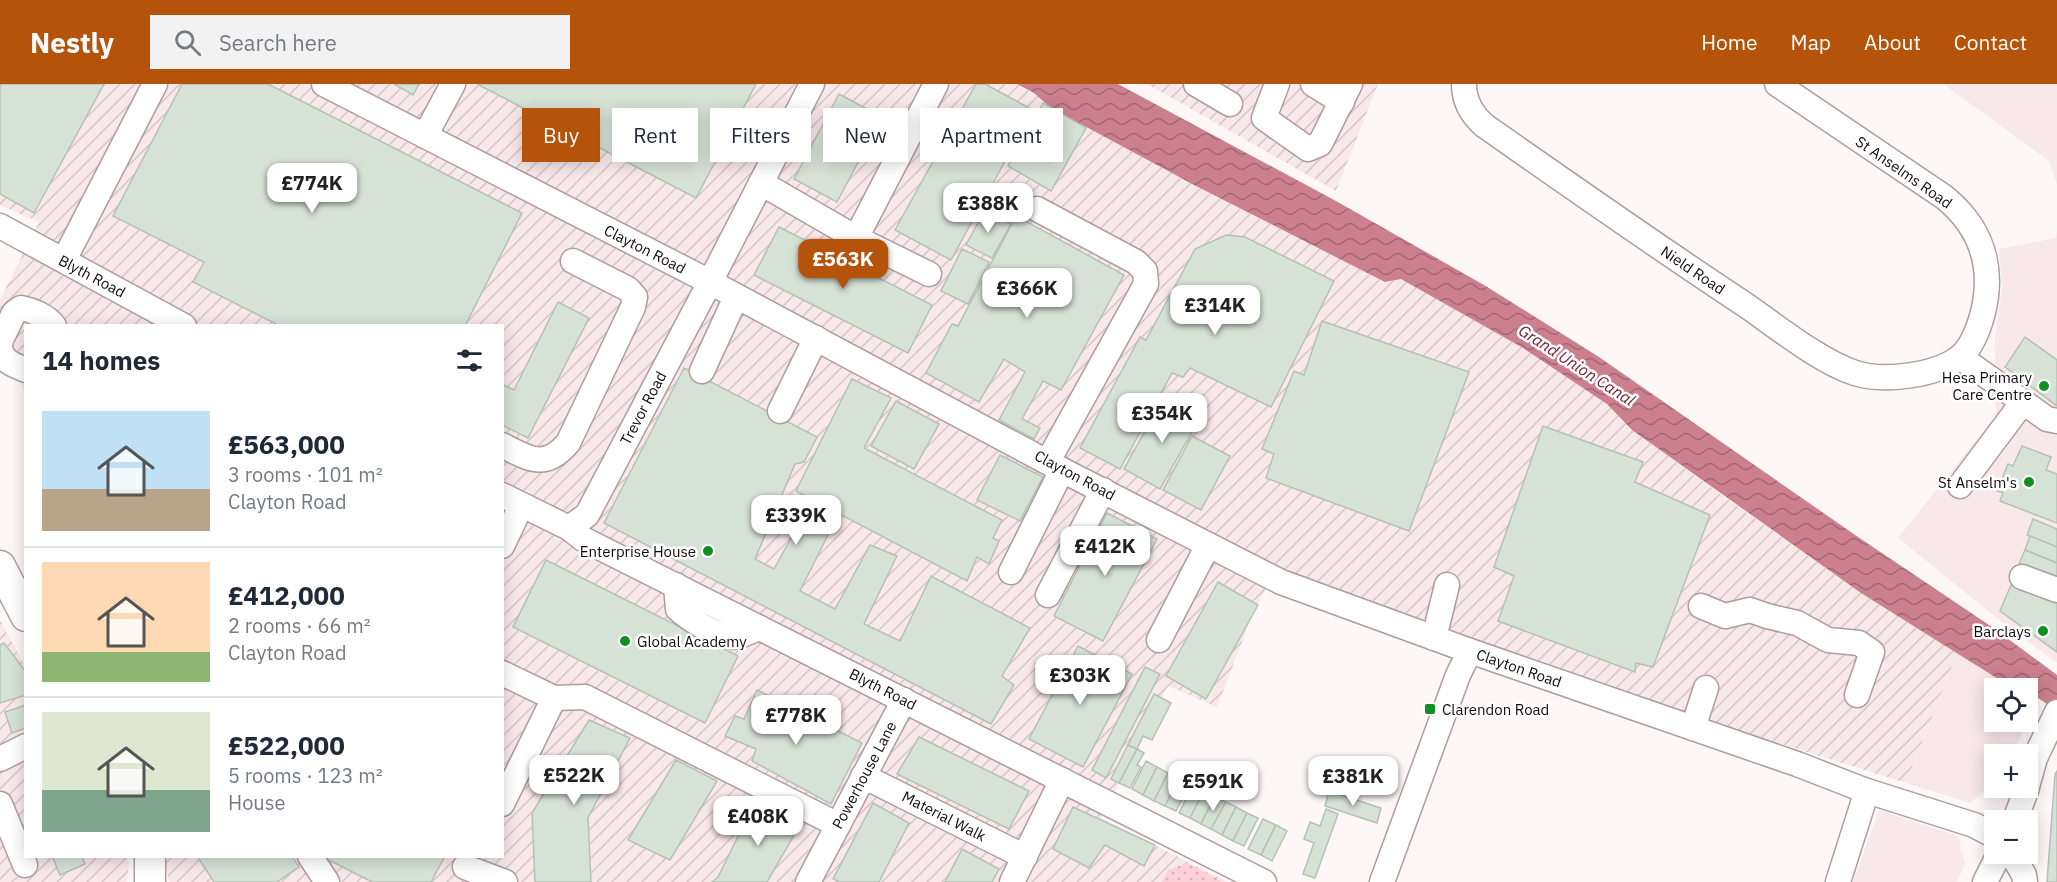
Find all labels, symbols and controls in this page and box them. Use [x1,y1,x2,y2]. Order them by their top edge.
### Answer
search box [150,15,570,69]
text: Nestly [30,24,114,61]
icon: search [171,26,204,59]
text: Search here [219,28,337,57]
text: Home [1701,28,1758,56]
text: Map [1791,28,1831,56]
text: About [1864,28,1921,56]
text: Contact [1954,28,2027,56]
chip: Buy [522,108,600,162]
chip: Rent [612,108,698,162]
chip: Filters [710,108,811,162]
chip: New [823,108,908,162]
chip: Apartment [920,108,1063,162]
street label: St Anselms Road [1852,132,1956,212]
pin: £774K [270,163,354,214]
text: £774K [281,169,343,196]
pin: £388K [946,183,1030,234]
text: £388K [957,189,1019,216]
street label: Clayton Road [601,220,689,278]
pin: £563K [801,239,885,290]
street label: Nield Road [1657,242,1729,298]
text: £563K [812,245,874,272]
street label: Blyth Road [55,250,129,302]
pin: £366K [985,268,1069,319]
text: £366K [996,274,1058,301]
pin: £314K [1173,285,1257,336]
text: £314K [1184,291,1246,318]
water label: Grand Union Canal [1515,320,1639,410]
text: 14 homes [42,343,160,377]
icon: filters [453,344,486,377]
street label: Trevor Road [616,368,670,448]
place label: Hesa Primary Care Centre [1942,368,2033,404]
marker: Hesa Primary Care Centre [2037,379,2051,393]
pin: £354K [1120,393,1204,444]
text: £354K [1131,399,1193,426]
text: £563,000 [228,427,345,461]
icon: home [90,435,162,507]
street label: Clayton Road [1031,446,1119,504]
text: 3 rooms · 101 m² [228,461,383,488]
place label: St Anselm's [1938,473,2017,492]
marker: St Anselm's [2022,475,2036,489]
text: Clayton Road [228,488,347,515]
pin: £339K [754,495,838,546]
text: £339K [765,501,827,528]
pin: £412K [1063,526,1147,577]
text: £412K [1074,532,1136,559]
place label: Enterprise House [580,542,696,561]
marker: Enterprise House [701,544,715,558]
text: £412,000 [228,578,345,612]
icon: home [90,586,162,658]
text: 2 rooms · 66 m² [228,612,371,639]
place label: Barclays [1973,622,2031,641]
marker: Barclays [2036,624,2050,638]
place label: Global Academy [637,632,747,651]
marker: Global Academy [618,634,632,648]
text: Clayton Road [228,639,347,666]
street label: Clayton Road [1474,645,1564,691]
pin: £303K [1038,655,1122,706]
text: £303K [1049,661,1111,688]
street label: Blyth Road [846,664,920,714]
map controls [1984,678,2038,864]
button: locate [1984,678,2038,732]
pin: £778K [754,695,838,746]
place label: Clarendon Road [1442,700,1549,719]
text: £778K [765,701,827,728]
marker: Clarendon Road [1423,702,1437,716]
street label: Powerhouse Lane [828,718,900,832]
text: £522,000 [228,728,345,762]
icon: home [90,736,162,808]
button: + [1984,744,2038,798]
pin: £522K [532,755,616,806]
pin: £381K [1311,756,1395,807]
text: £522K [543,761,605,788]
pin: £591K [1171,761,1255,812]
text: 5 rooms · 123 m² [228,762,383,789]
text: £381K [1322,762,1384,789]
text: £591K [1182,767,1244,794]
street label: Material Walk [899,787,989,845]
text: House [228,789,285,816]
pin: £408K [716,796,800,847]
text: £408K [727,802,789,829]
button: − [1984,810,2038,864]

